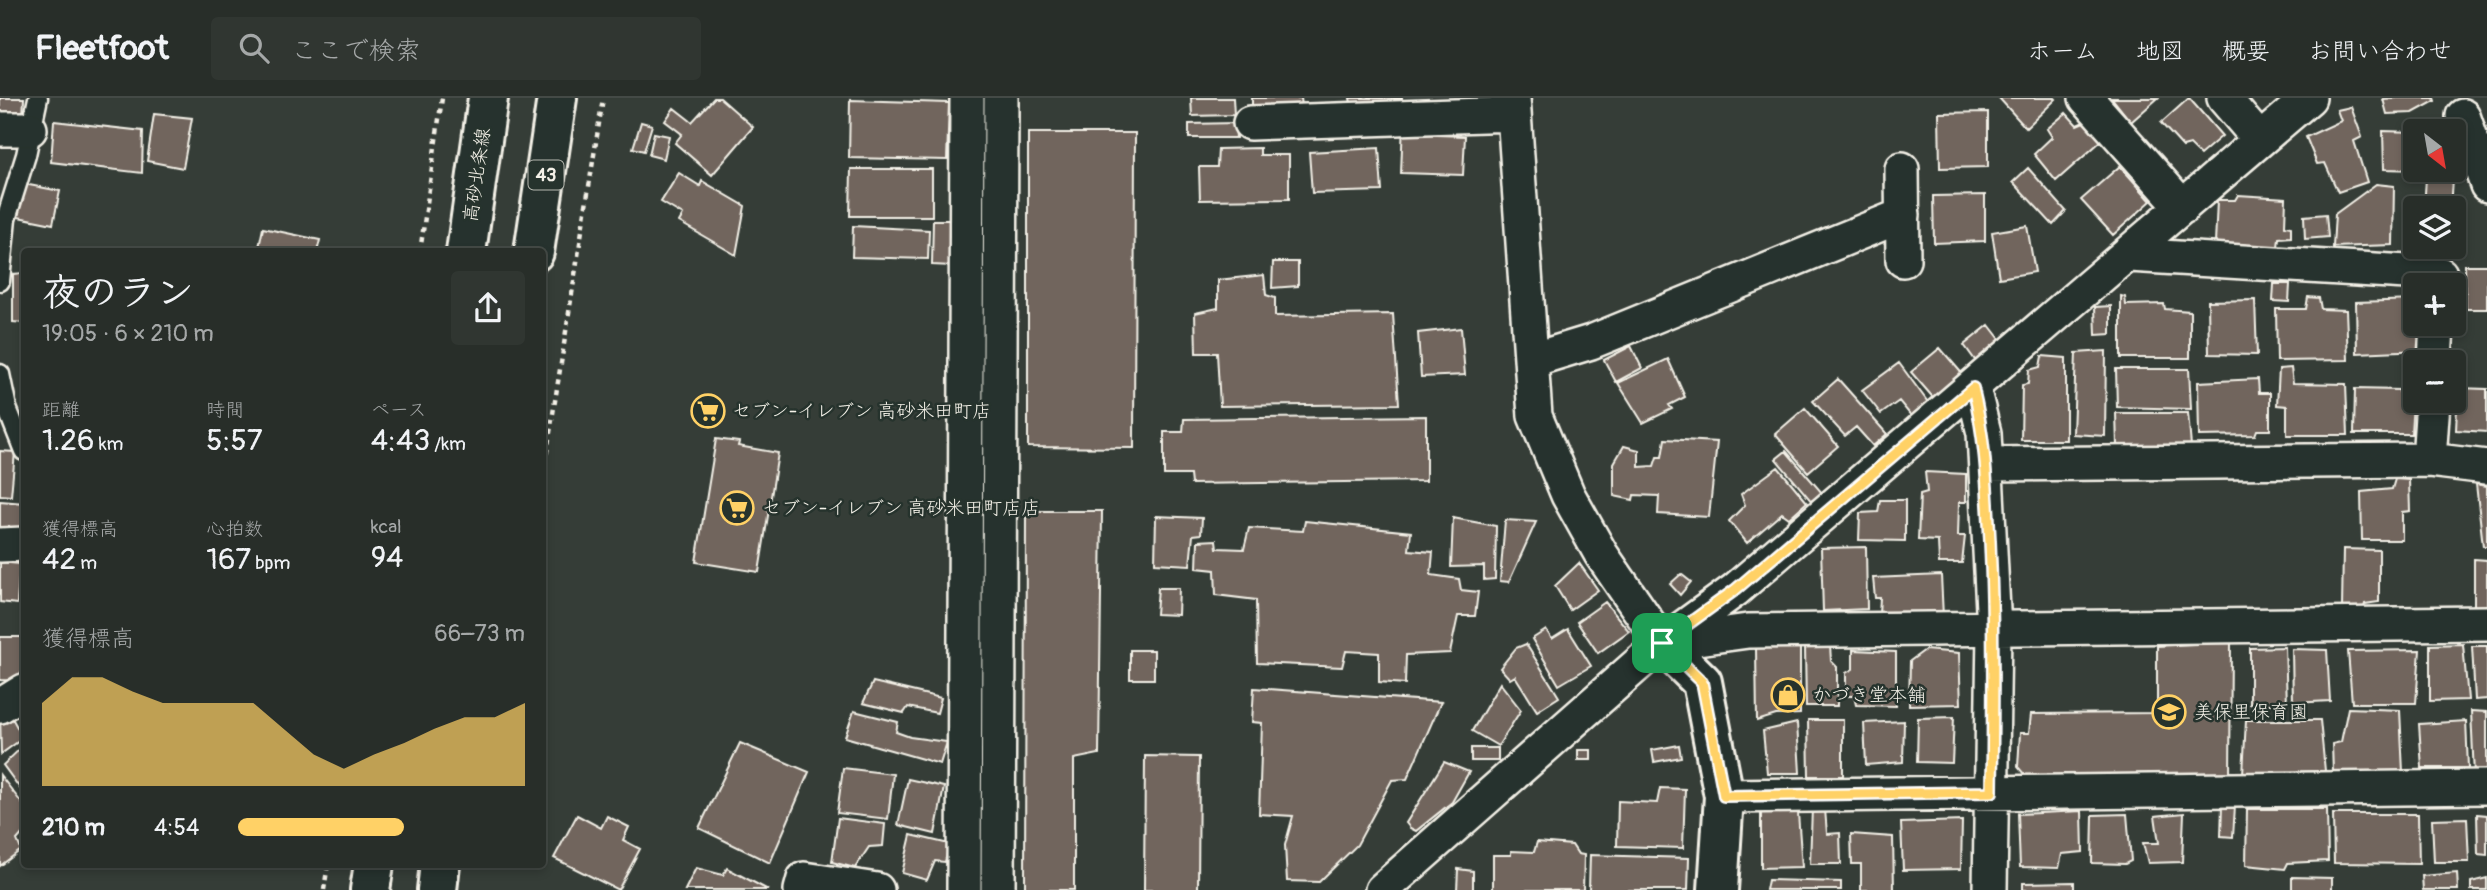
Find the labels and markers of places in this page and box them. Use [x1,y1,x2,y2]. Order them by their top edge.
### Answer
supermarket icon: セブン-イレブン 高砂米田町店 [689,392,727,430]
place label: セブン-イレブン 高砂米田町店 [732,399,991,423]
supermarket icon: セブン-イレブン 高砂米田町店店 [718,489,756,527]
place label: セブン-イレブン 高砂米田町店店 [762,496,1040,520]
pin [1632,613,1692,673]
shop icon: かづき堂本舗 [1769,676,1807,714]
place label: かづき堂本舗 [1812,683,1926,707]
school or university icon: 美保里保育園 [2150,693,2188,731]
place label: 美保里保育園 [2194,700,2308,724]

